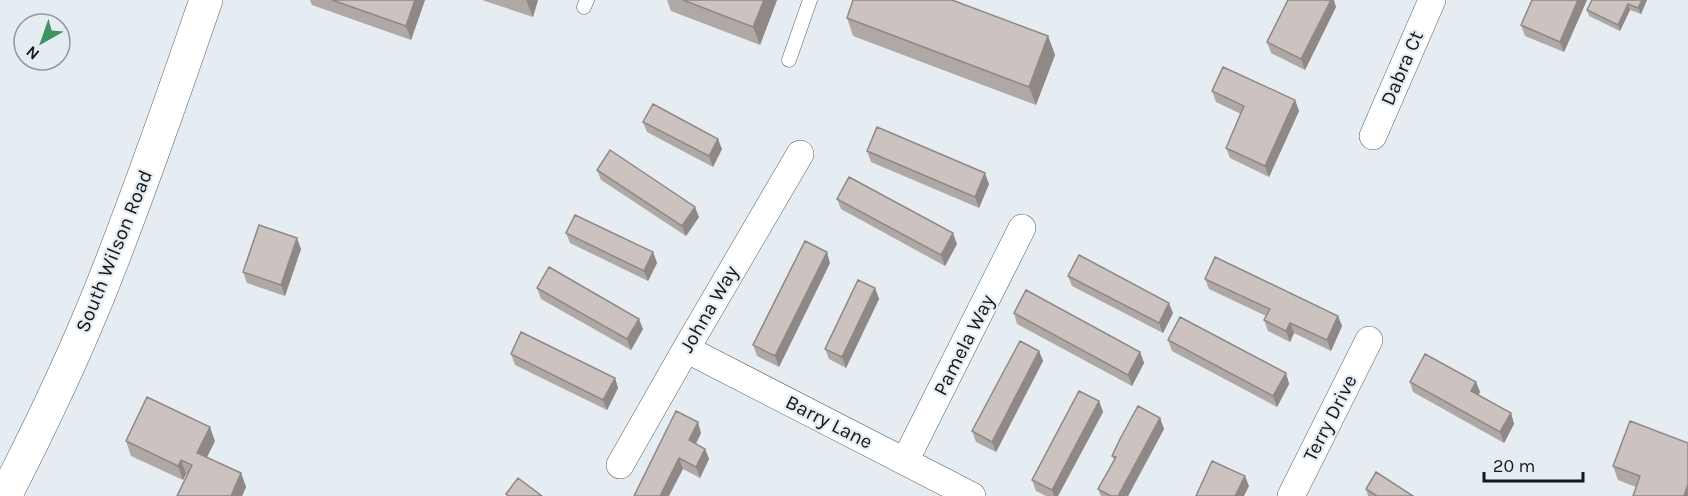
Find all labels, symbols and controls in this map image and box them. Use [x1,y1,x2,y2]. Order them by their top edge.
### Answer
north arrow [12,12,72,72]
street label: Dabra Ct [1376,27,1428,109]
text: N [22,42,43,64]
street label: South Wilson Road [71,166,157,336]
street label: Johna Way [675,261,743,357]
street label: Pamela Way [929,291,999,399]
street label: Terry Drive [1298,371,1362,465]
street label: Barry Lane [782,390,876,454]
scale bar [1484,445,1583,483]
text: 20 m [1493,455,1535,477]

